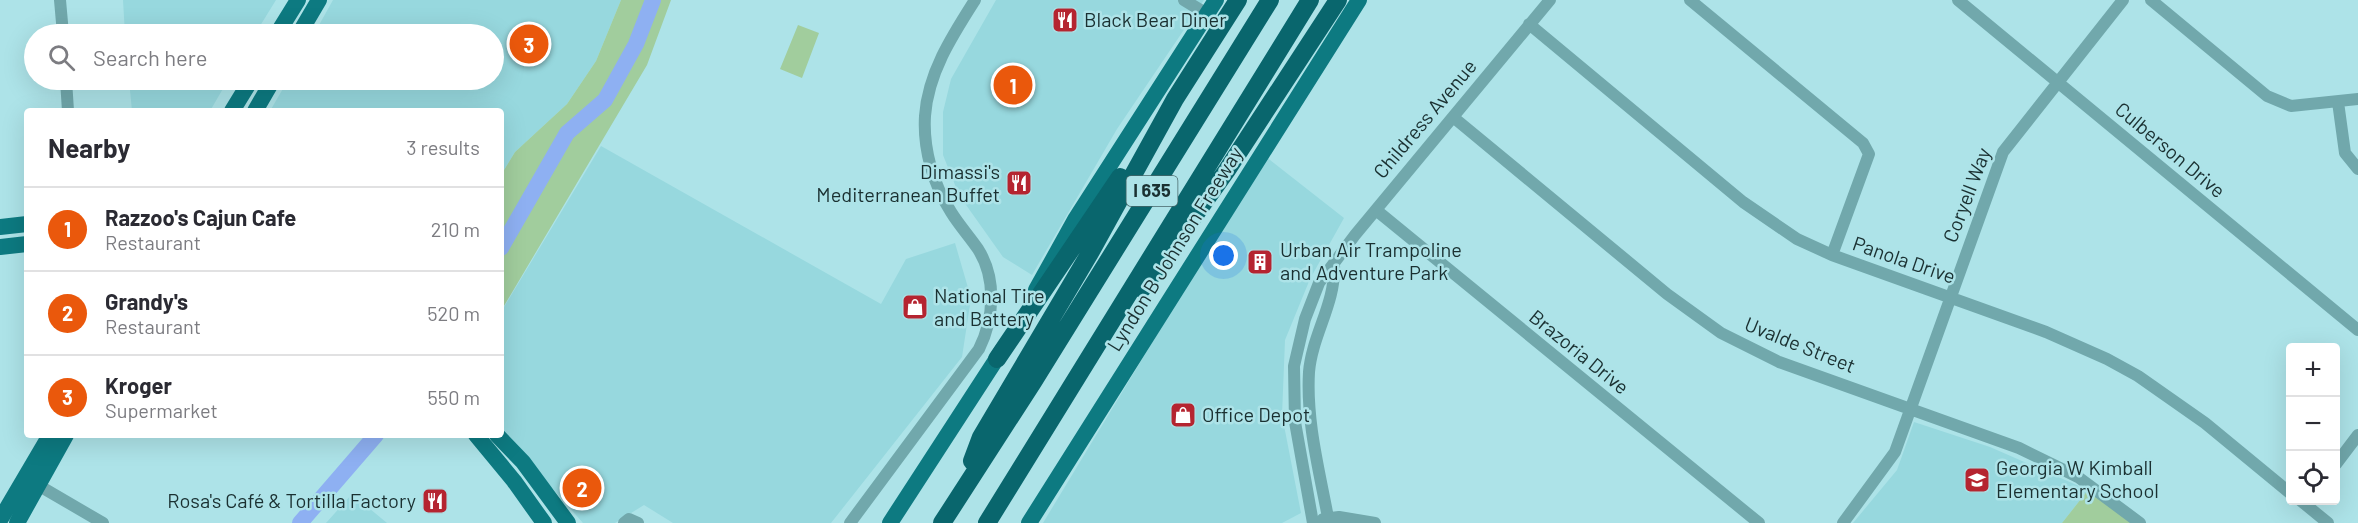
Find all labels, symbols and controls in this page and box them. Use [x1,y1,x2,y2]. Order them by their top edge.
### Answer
restaurant icon: Black Bear Diner [1050,5,1080,35]
place label: Black Bear Diner [1084,7,1226,31]
pin: 3 [510,22,548,66]
search box [24,24,504,90]
icon: search [45,41,78,74]
text: Search here [93,44,207,70]
street label: Childress Avenue [1368,54,1481,183]
pin: 1 [994,62,1032,107]
street label: Culberson Drive [2111,96,2230,202]
text: Nearby [48,132,130,163]
text: 3 results [406,135,480,159]
street label: Lyndon B Johnson Freeway [1101,142,1247,355]
street label: Coryell Way [1937,144,1995,245]
place label: Dimassi's Mediterranean Buffet [816,159,1000,206]
restaurant icon: Dimassi's Mediterranean Buffet [1004,168,1034,198]
road number: I 635 [1126,176,1178,206]
text: Razzoo's Cajun Cafe [105,204,296,230]
text: 1 [64,217,71,241]
text: 210 m [431,217,480,241]
text: Restaurant [105,230,201,254]
street label: Panola Drive [1850,230,1959,288]
place label: Urban Air Trampoline and Adventure Park [1280,237,1462,284]
your location [1209,241,1238,270]
building icon: Urban Air Trampoline and Adventure Park [1245,247,1275,277]
place label: National Tire and Battery [934,283,1045,330]
text: Grandy's [105,288,188,314]
shop icon: National Tire and Battery [900,292,930,322]
text: 2 [62,301,73,325]
text: 520 m [427,301,480,325]
street label: Brazoria Drive [1525,304,1634,399]
street label: Uvalde Street [1742,311,1859,377]
text: Restaurant [105,314,201,338]
map controls [2286,343,2340,505]
button: + [2286,343,2340,397]
text: Kroger [105,372,172,398]
text: 3 [62,385,73,409]
text: 550 m [428,385,480,409]
button: − [2286,397,2340,451]
text: Supermarket [105,398,218,422]
shop icon: Office Depot [1168,400,1198,430]
place label: Office Depot [1202,402,1310,426]
button: locate [2286,451,2340,505]
place label: Georgia W Kimball Elementary School [1996,455,2159,502]
school or university icon: Georgia W Kimball Elementary School [1962,465,1992,495]
pin: 2 [562,466,602,510]
restaurant icon: Rosa's Café & Tortilla Factory [420,486,450,516]
place label: Rosa's Café & Tortilla Factory [167,488,416,512]

